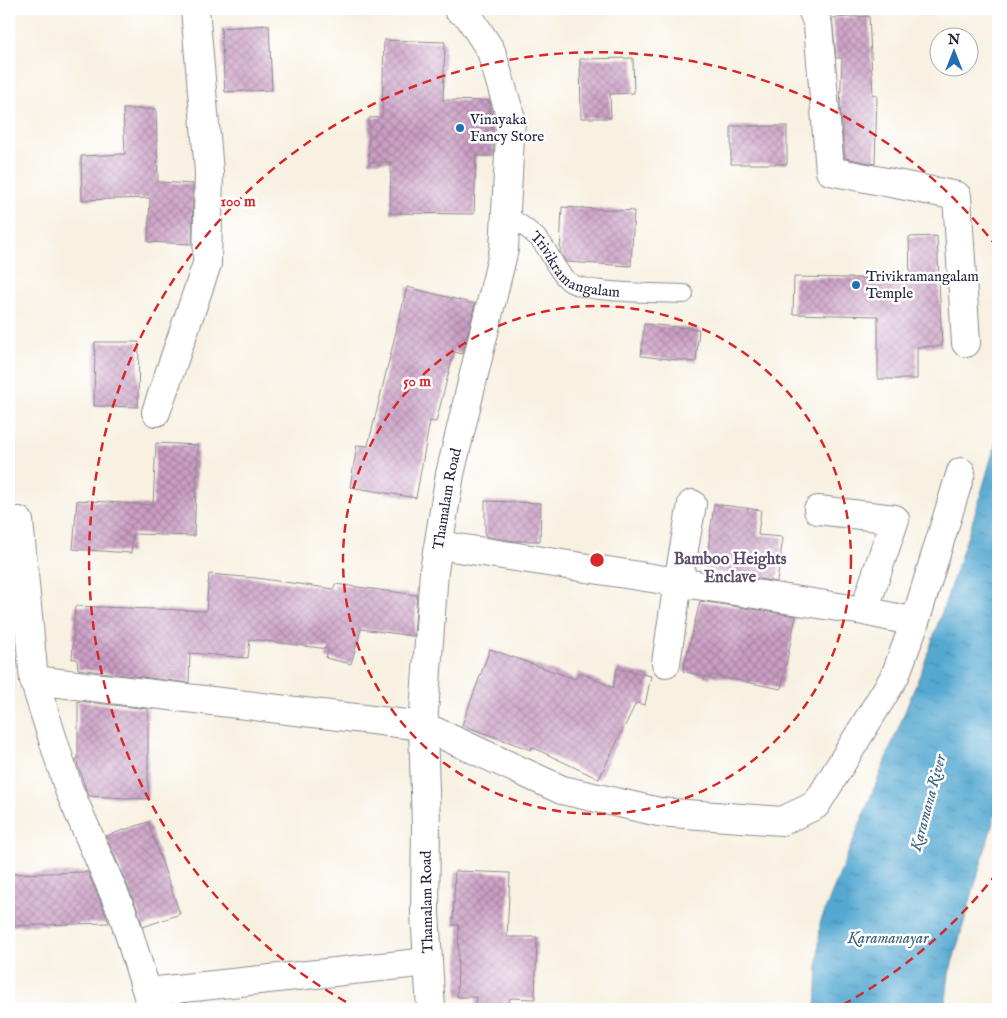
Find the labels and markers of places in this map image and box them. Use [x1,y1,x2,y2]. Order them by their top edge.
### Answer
place label: Vinayaka Fancy Store [469,110,544,146]
marker: Vinayaka Fancy Store [454,122,466,134]
place label: Trivikramangalam Temple [866,267,979,303]
marker: Trivikramangalam Temple [850,279,862,291]
centre of rings [588,551,606,569]

